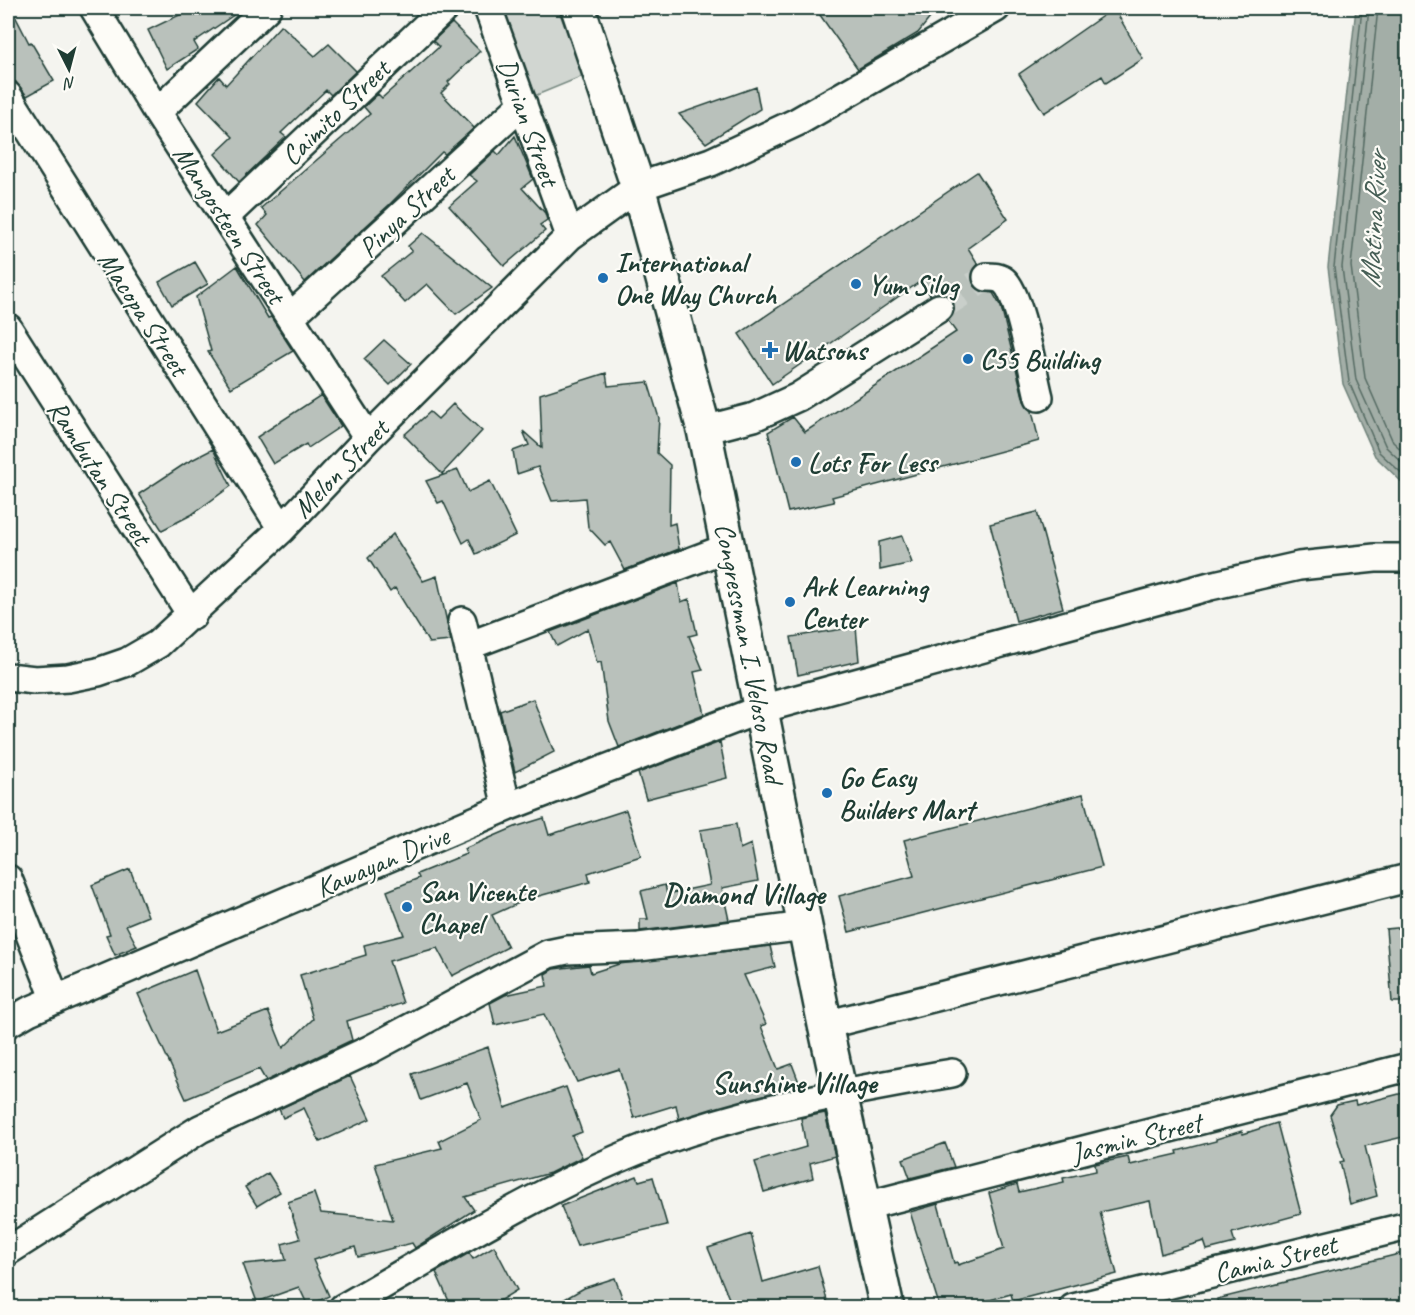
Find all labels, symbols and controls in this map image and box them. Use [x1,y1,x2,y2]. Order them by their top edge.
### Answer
north arrow [39,39,99,99]
street label: Caimito Street [274,50,399,173]
street label: Durian Street [489,54,569,193]
text: N [61,72,76,94]
street label: Mangosteen Street [165,139,295,312]
water label: Matina River [1350,146,1396,289]
street label: Pinya Street [351,156,464,265]
street label: Macopa Street [90,244,198,384]
place label: International One Way Church [615,245,777,313]
place label: Yum Silog [868,267,961,302]
marker: International One Way Church [596,271,610,285]
marker: Yum Silog [849,277,863,291]
place label: Watsons [782,333,870,368]
place label: C55 Building [980,342,1102,377]
marker: Watsons [763,343,777,357]
marker: C55 Building [961,352,975,366]
street label: Rambutan Street [40,393,161,554]
street label: Melon Street [285,410,398,525]
place label: Lots For Less [808,445,940,480]
marker: Lots For Less [789,455,803,469]
street label: Congressman I. Veloso Road [707,520,793,790]
place label: Ark Learning Center [802,569,930,636]
marker: Ark Learning Center [783,595,797,609]
place label: Go Easy Builders Mart [839,760,979,827]
marker: Go Easy Builders Mart [820,786,834,800]
street label: Kawayan Drive [310,817,456,905]
place label: San Vicente Chapel [419,874,537,941]
district label: Diamond Village [663,875,827,913]
marker: San Vicente Chapel [400,900,414,914]
district label: Sunshine Village [712,1064,878,1102]
street label: Jasmin Street [1066,1104,1208,1171]
street label: Camia Street [1210,1226,1343,1291]

